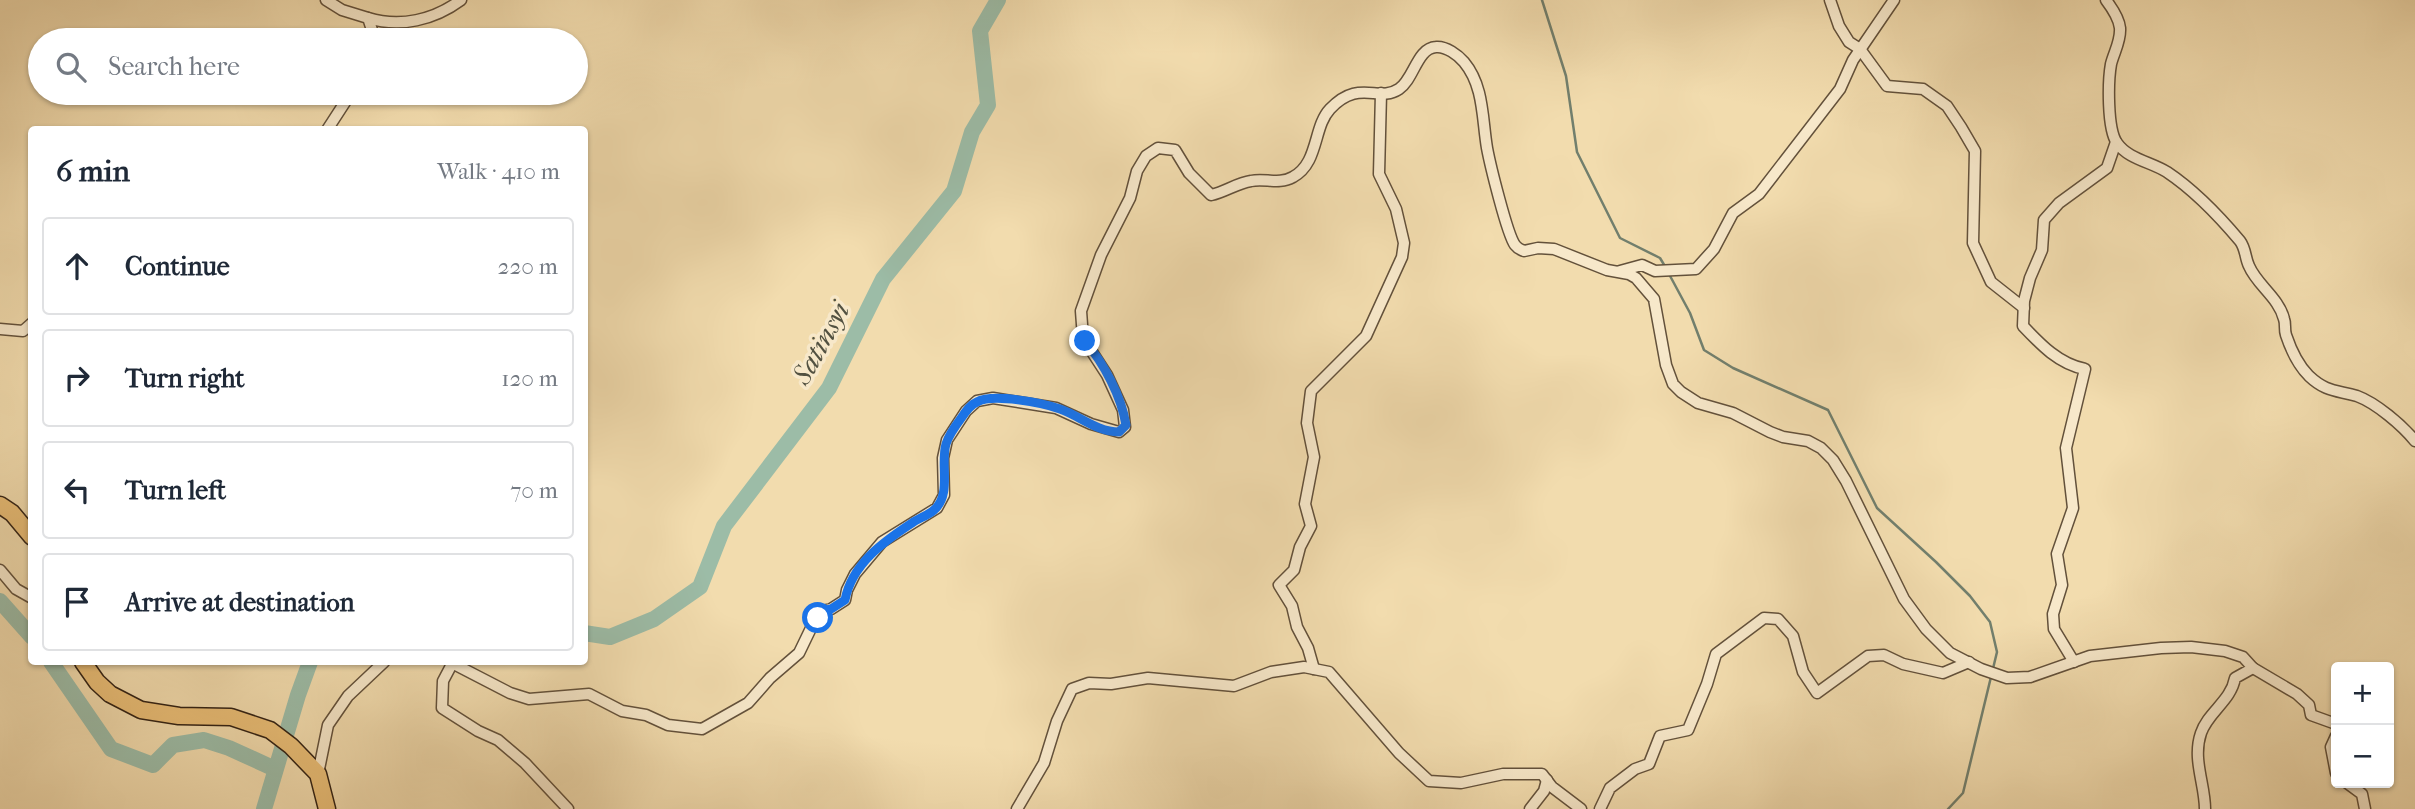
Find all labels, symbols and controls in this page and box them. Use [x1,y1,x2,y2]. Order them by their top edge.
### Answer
search box [28,28,588,105]
icon: search [52,48,90,86]
text: Search here [108,51,240,82]
text: 6 min [56,154,130,189]
text: Walk · 410 m [437,158,560,185]
icon: ahead [58,247,96,285]
text: Continue [125,251,230,282]
text: 220 m [498,253,558,280]
water label: Satinsyi [784,295,857,391]
route end [1069,325,1100,356]
icon: right [58,359,96,397]
text: Turn right [125,363,245,394]
text: 120 m [501,365,558,392]
icon: left [58,471,96,509]
text: Turn left [125,475,226,506]
text: 70 m [510,477,558,504]
icon: arrive [58,583,96,621]
text: Arrive at destination [125,587,355,618]
route start [802,602,833,633]
map controls [2331,662,2394,788]
button: + [2331,662,2394,725]
button: − [2331,725,2394,788]

